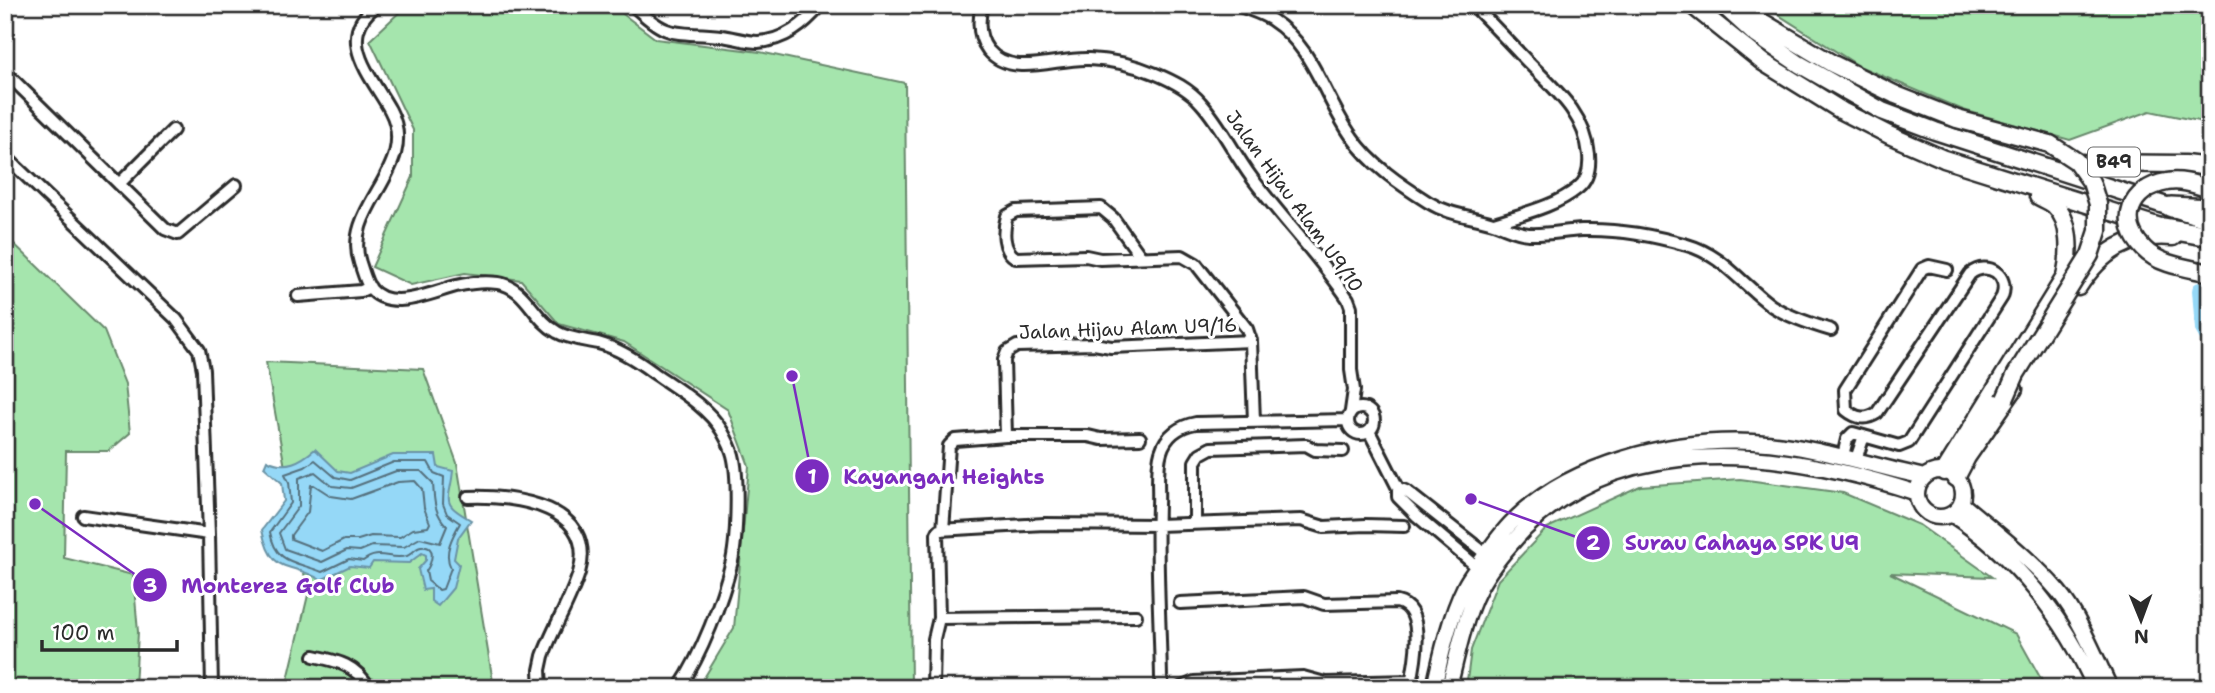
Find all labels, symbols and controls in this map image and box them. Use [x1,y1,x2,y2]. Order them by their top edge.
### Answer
street label: Jalan Hijau Alam U9/10 [1220,105,1369,297]
road number: B49 [2088,148,2140,176]
street label: Jalan Hijau Alam U9/16 [1018,312,1238,345]
callout: Kayangan Heights [794,455,1059,497]
text: 1 [807,463,817,491]
text: Kayangan Heights [843,463,1045,491]
callout: Surau Cahaya SPK U9 [1576,522,1873,564]
text: 2 [1586,529,1601,557]
text: Surau Cahaya SPK U9 [1625,529,1859,557]
callout: Monterez Golf Club [132,564,409,606]
text: 3 [143,572,157,600]
text: Monterez Golf Club [181,572,395,600]
north arrow [2106,584,2176,654]
scale bar [42,609,177,653]
text: 100 m [52,619,115,647]
text: N [2134,624,2149,649]

